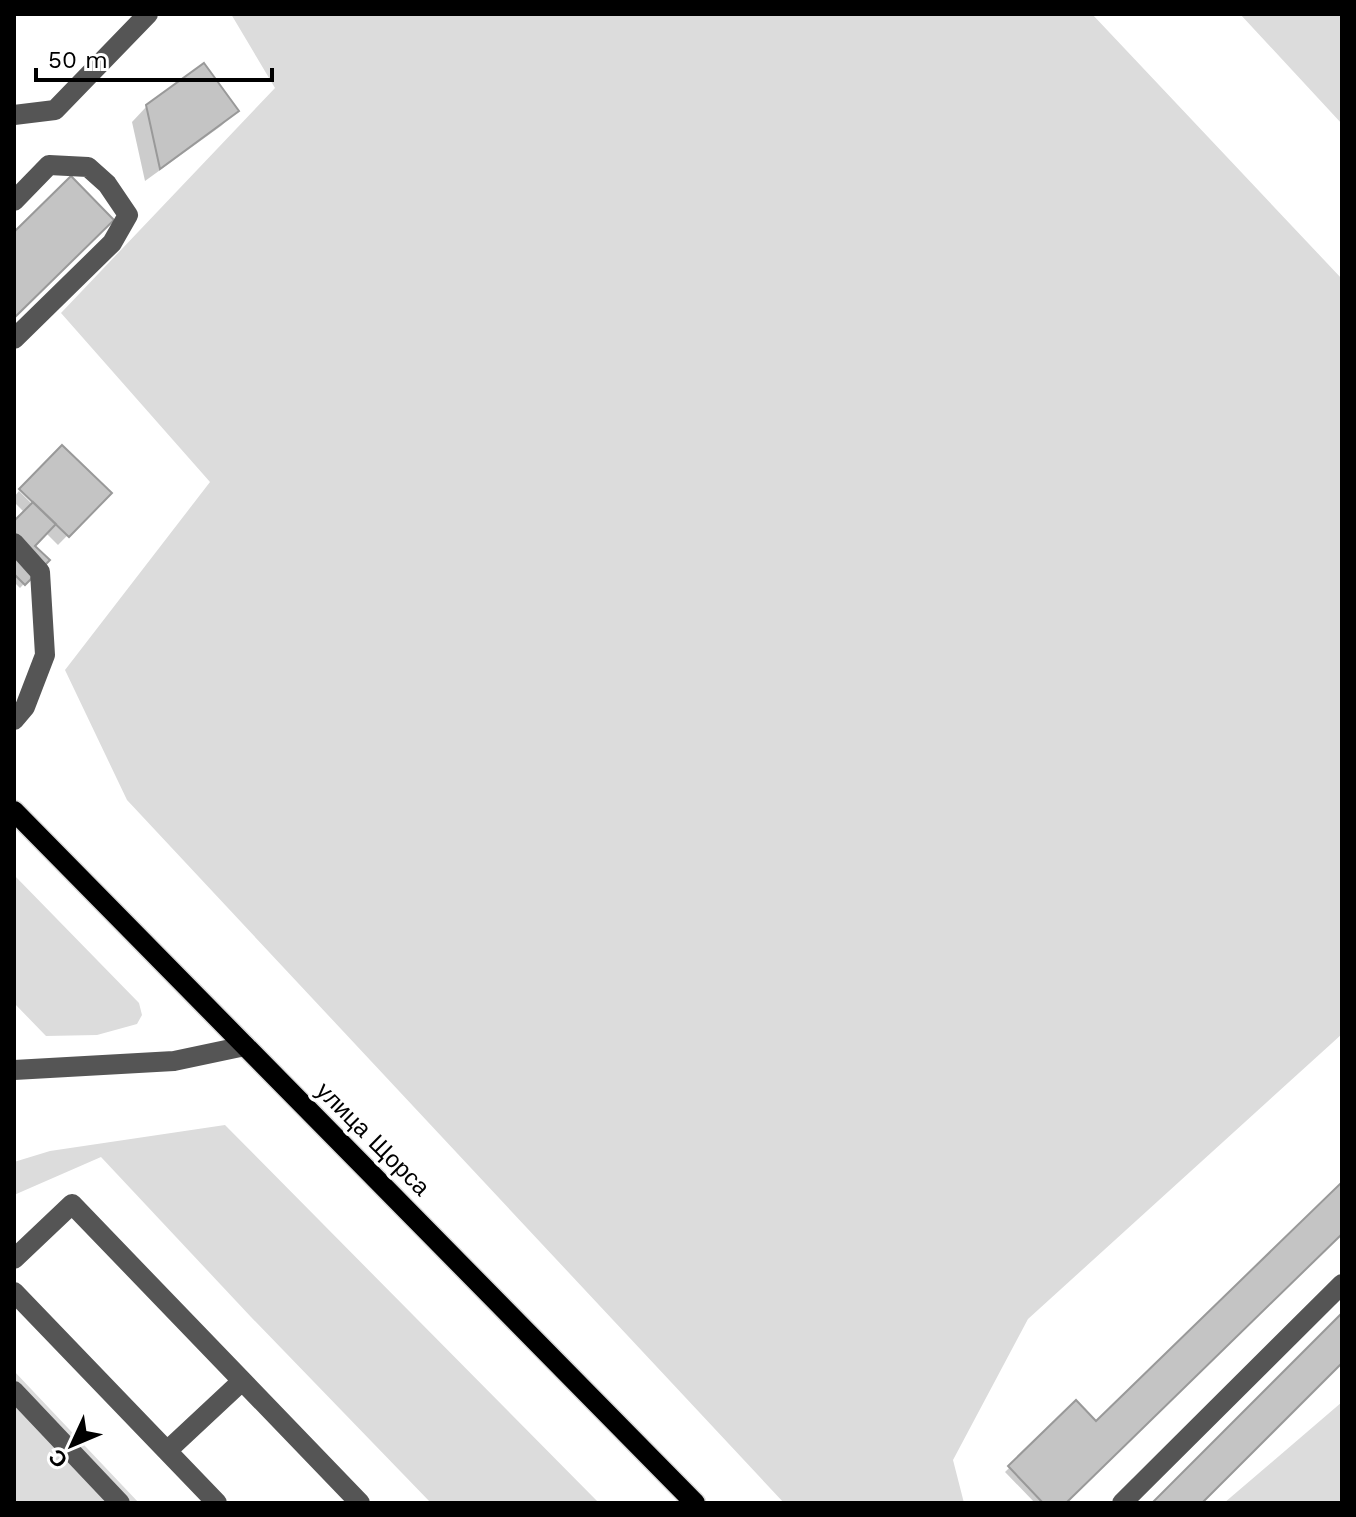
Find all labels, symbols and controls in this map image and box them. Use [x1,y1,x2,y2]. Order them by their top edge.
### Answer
scale bar [36,32,272,82]
text: 50 m [48,46,108,74]
street label: улица Щорса [311,1077,436,1202]
north arrow [32,1405,112,1485]
text: С [43,1444,72,1473]

